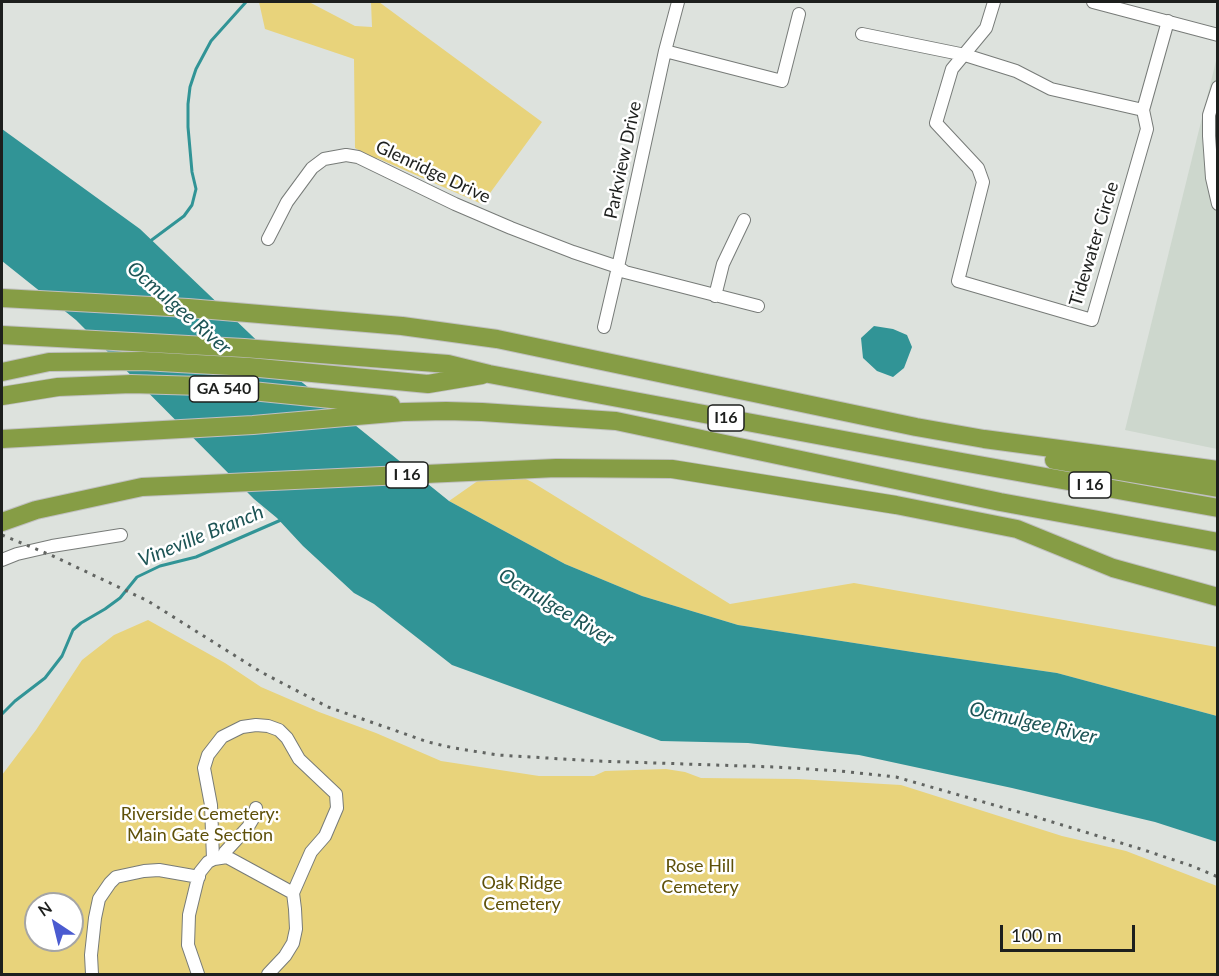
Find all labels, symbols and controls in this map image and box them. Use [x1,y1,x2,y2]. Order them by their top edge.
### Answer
street label: Parkview Drive [600,99,646,221]
street label: Glenridge Drive [372,136,494,208]
street label: Tidewater Circle [1065,179,1123,309]
water label: Ocmulgee River [122,256,236,360]
road number: GA 540 [190,376,258,402]
road number: I16 [708,405,744,431]
road number: I 16 [386,462,428,488]
road number: I 16 [1069,472,1111,498]
water label: Vineville Branch [135,500,267,572]
water label: Ocmulgee River [494,563,618,651]
water label: Ocmulgee River [967,697,1099,749]
park label: Riverside Cemetery: Main Gate Section [121,803,279,846]
park label: Rose Hill Cemetery [661,855,739,898]
park label: Oak Ridge Cemetery [481,872,563,914]
north arrow [24,892,84,952]
text: N [34,897,55,920]
scale bar [1003,913,1138,951]
text: 100 m [1011,924,1062,946]

